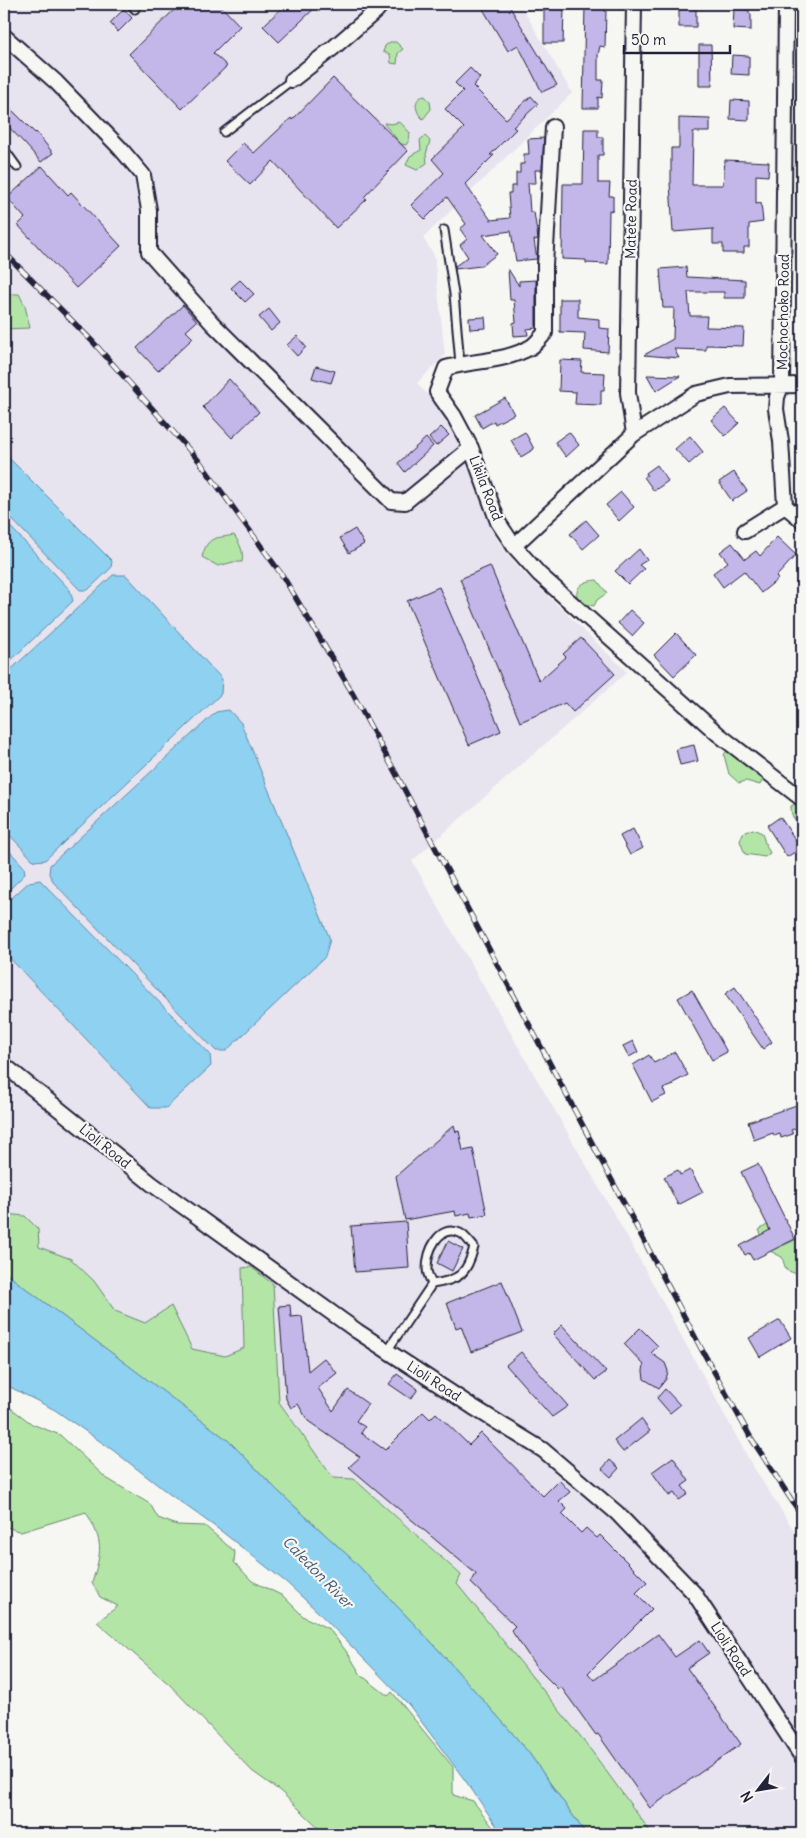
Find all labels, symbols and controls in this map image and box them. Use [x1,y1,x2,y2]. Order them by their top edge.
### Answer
scale bar [624,22,730,54]
text: 50 m [631,30,666,49]
street label: Matete Road [621,179,641,259]
street label: Mochochoko Road [773,254,793,370]
street label: Likila Road [465,453,507,523]
street label: Lioli Road [76,1120,134,1172]
street label: Lioli Road [403,1357,465,1405]
water label: Caledon River [279,1532,359,1614]
street label: Lioli Road [707,1618,755,1680]
north arrow [734,1766,784,1816]
text: N [737,1788,757,1805]

